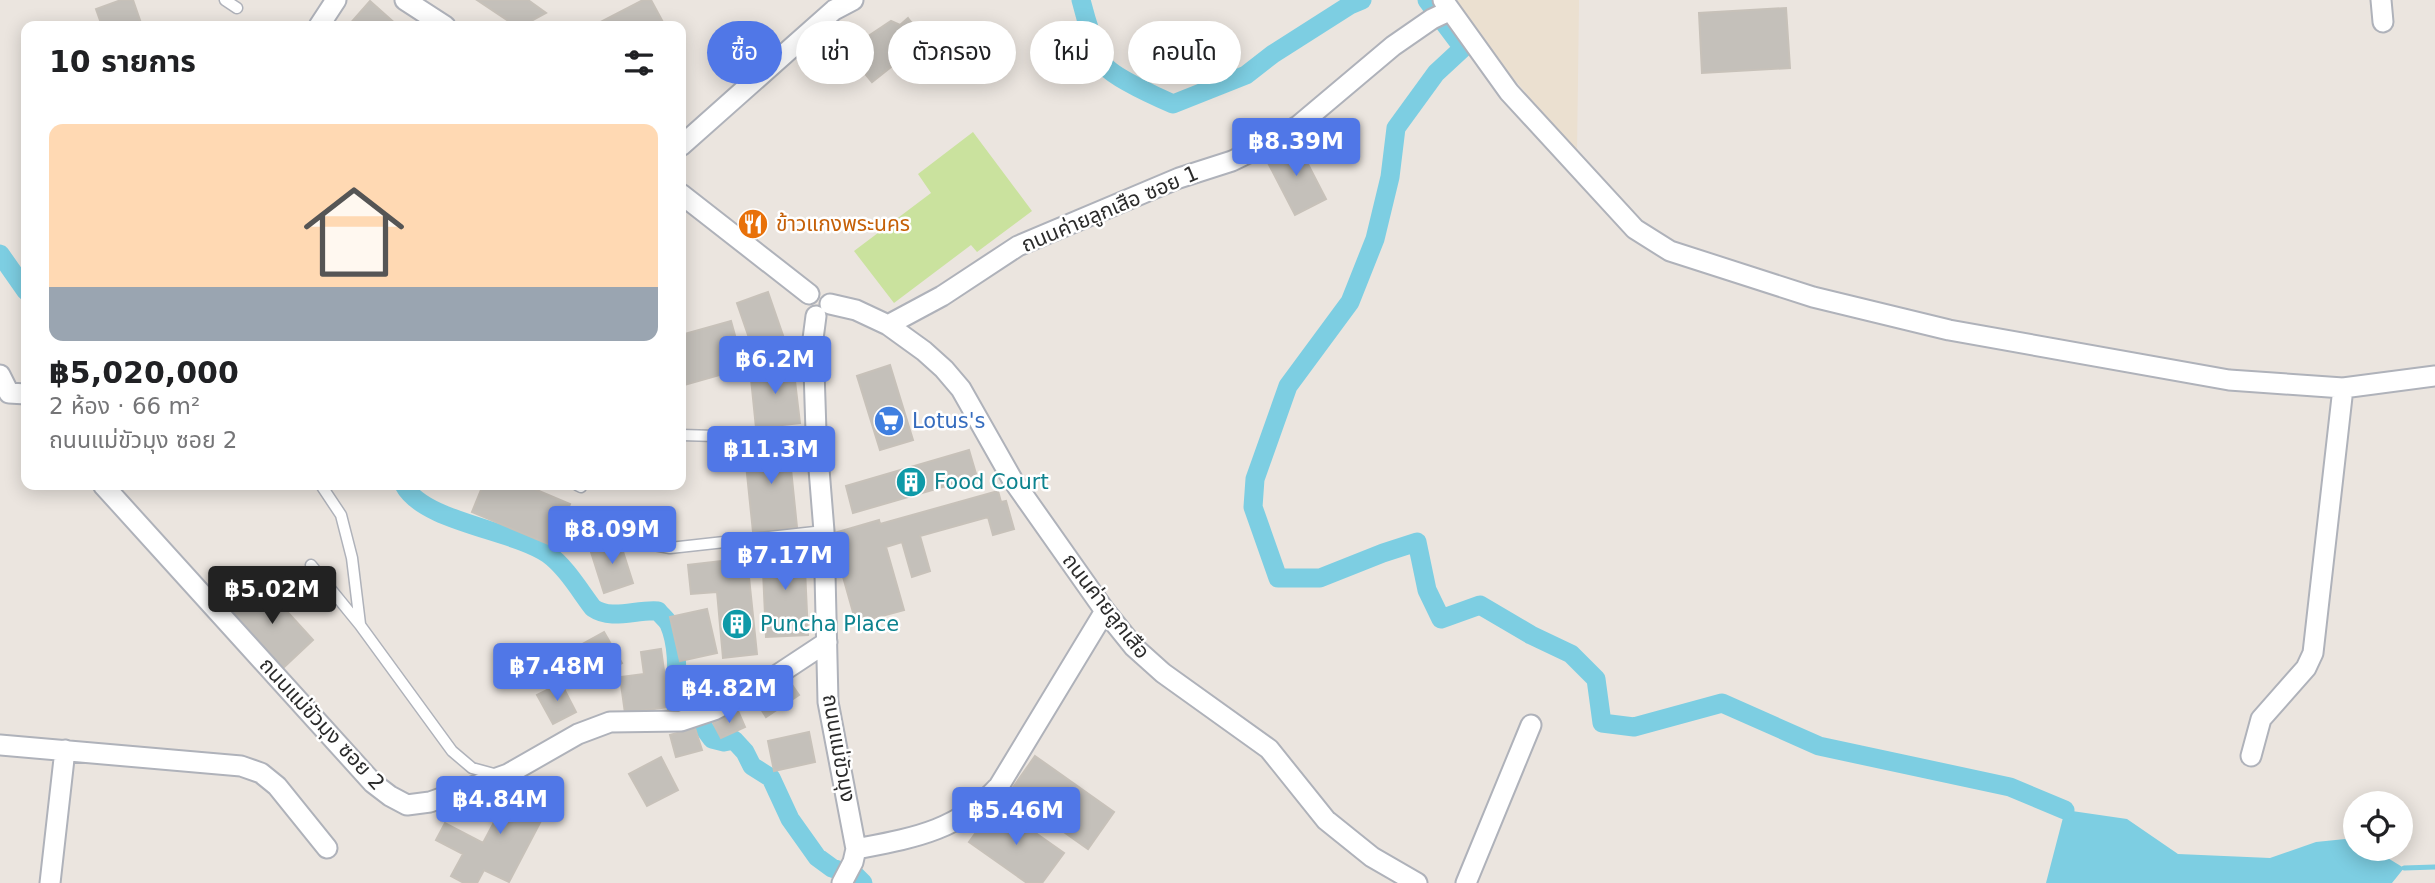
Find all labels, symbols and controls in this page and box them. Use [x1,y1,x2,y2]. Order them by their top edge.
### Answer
chip: ซื้อ [707,21,782,84]
chip: เช่า [796,21,874,84]
chip: ตัวกรอง [888,21,1016,84]
chip: ใหม่ [1030,21,1114,84]
chip: คอนโด [1128,21,1241,84]
text: 10 รายการ [49,44,196,79]
icon: filters [620,44,658,82]
pin: ฿8.39M [1239,118,1353,178]
text: ฿8.39M [1248,128,1344,154]
street label: ถนนค่ายลูกเสือ ซอย 1 [1018,161,1202,258]
icon: home [291,169,417,295]
restaurant icon: ข้าวแกงพระนคร [736,207,770,241]
place label: ข้าวแกงพระนคร [776,212,910,236]
pin: ฿6.2M [726,336,824,396]
text: ฿6.2M [735,346,815,372]
text: ฿5,020,000 [49,355,239,390]
text: 2 ห้อง · 66 m² [49,393,200,419]
supermarket icon: Lotus's [872,404,906,438]
place label: Lotus's [912,409,985,433]
pin: ฿11.3M [714,426,828,486]
text: ถนนแม่ขัวมุง ซอย 2 [49,427,238,453]
text: ฿11.3M [723,436,819,462]
building icon: Food Court [894,465,928,499]
place label: Food Court [934,470,1049,494]
pin: ฿8.09M [555,506,669,566]
text: ฿8.09M [564,516,660,542]
pin: ฿7.17M [728,532,842,592]
text: ฿7.17M [737,542,833,568]
street label: ถนนค่ายลูกเสือ [1057,549,1155,664]
pin: ฿5.02M [215,566,329,626]
text: ฿5.02M [224,576,320,602]
building icon: Puncha Place [720,607,754,641]
place label: Puncha Place [760,612,899,636]
pin: ฿7.48M [500,644,614,703]
street label: ถนนแม่ขัวมุง ซอย 2 [254,653,389,796]
text: ฿7.48M [509,653,605,679]
pin: ฿4.82M [672,666,786,725]
text: ฿4.82M [681,675,777,701]
street label: ถนนแม่ขัวมุง [817,692,860,804]
pin: ฿4.84M [443,776,557,836]
text: ฿4.84M [452,786,548,812]
pin: ฿5.46M [959,788,1073,847]
map controls [2343,791,2413,861]
button: locate [2343,791,2413,861]
text: ฿5.46M [968,797,1064,823]

